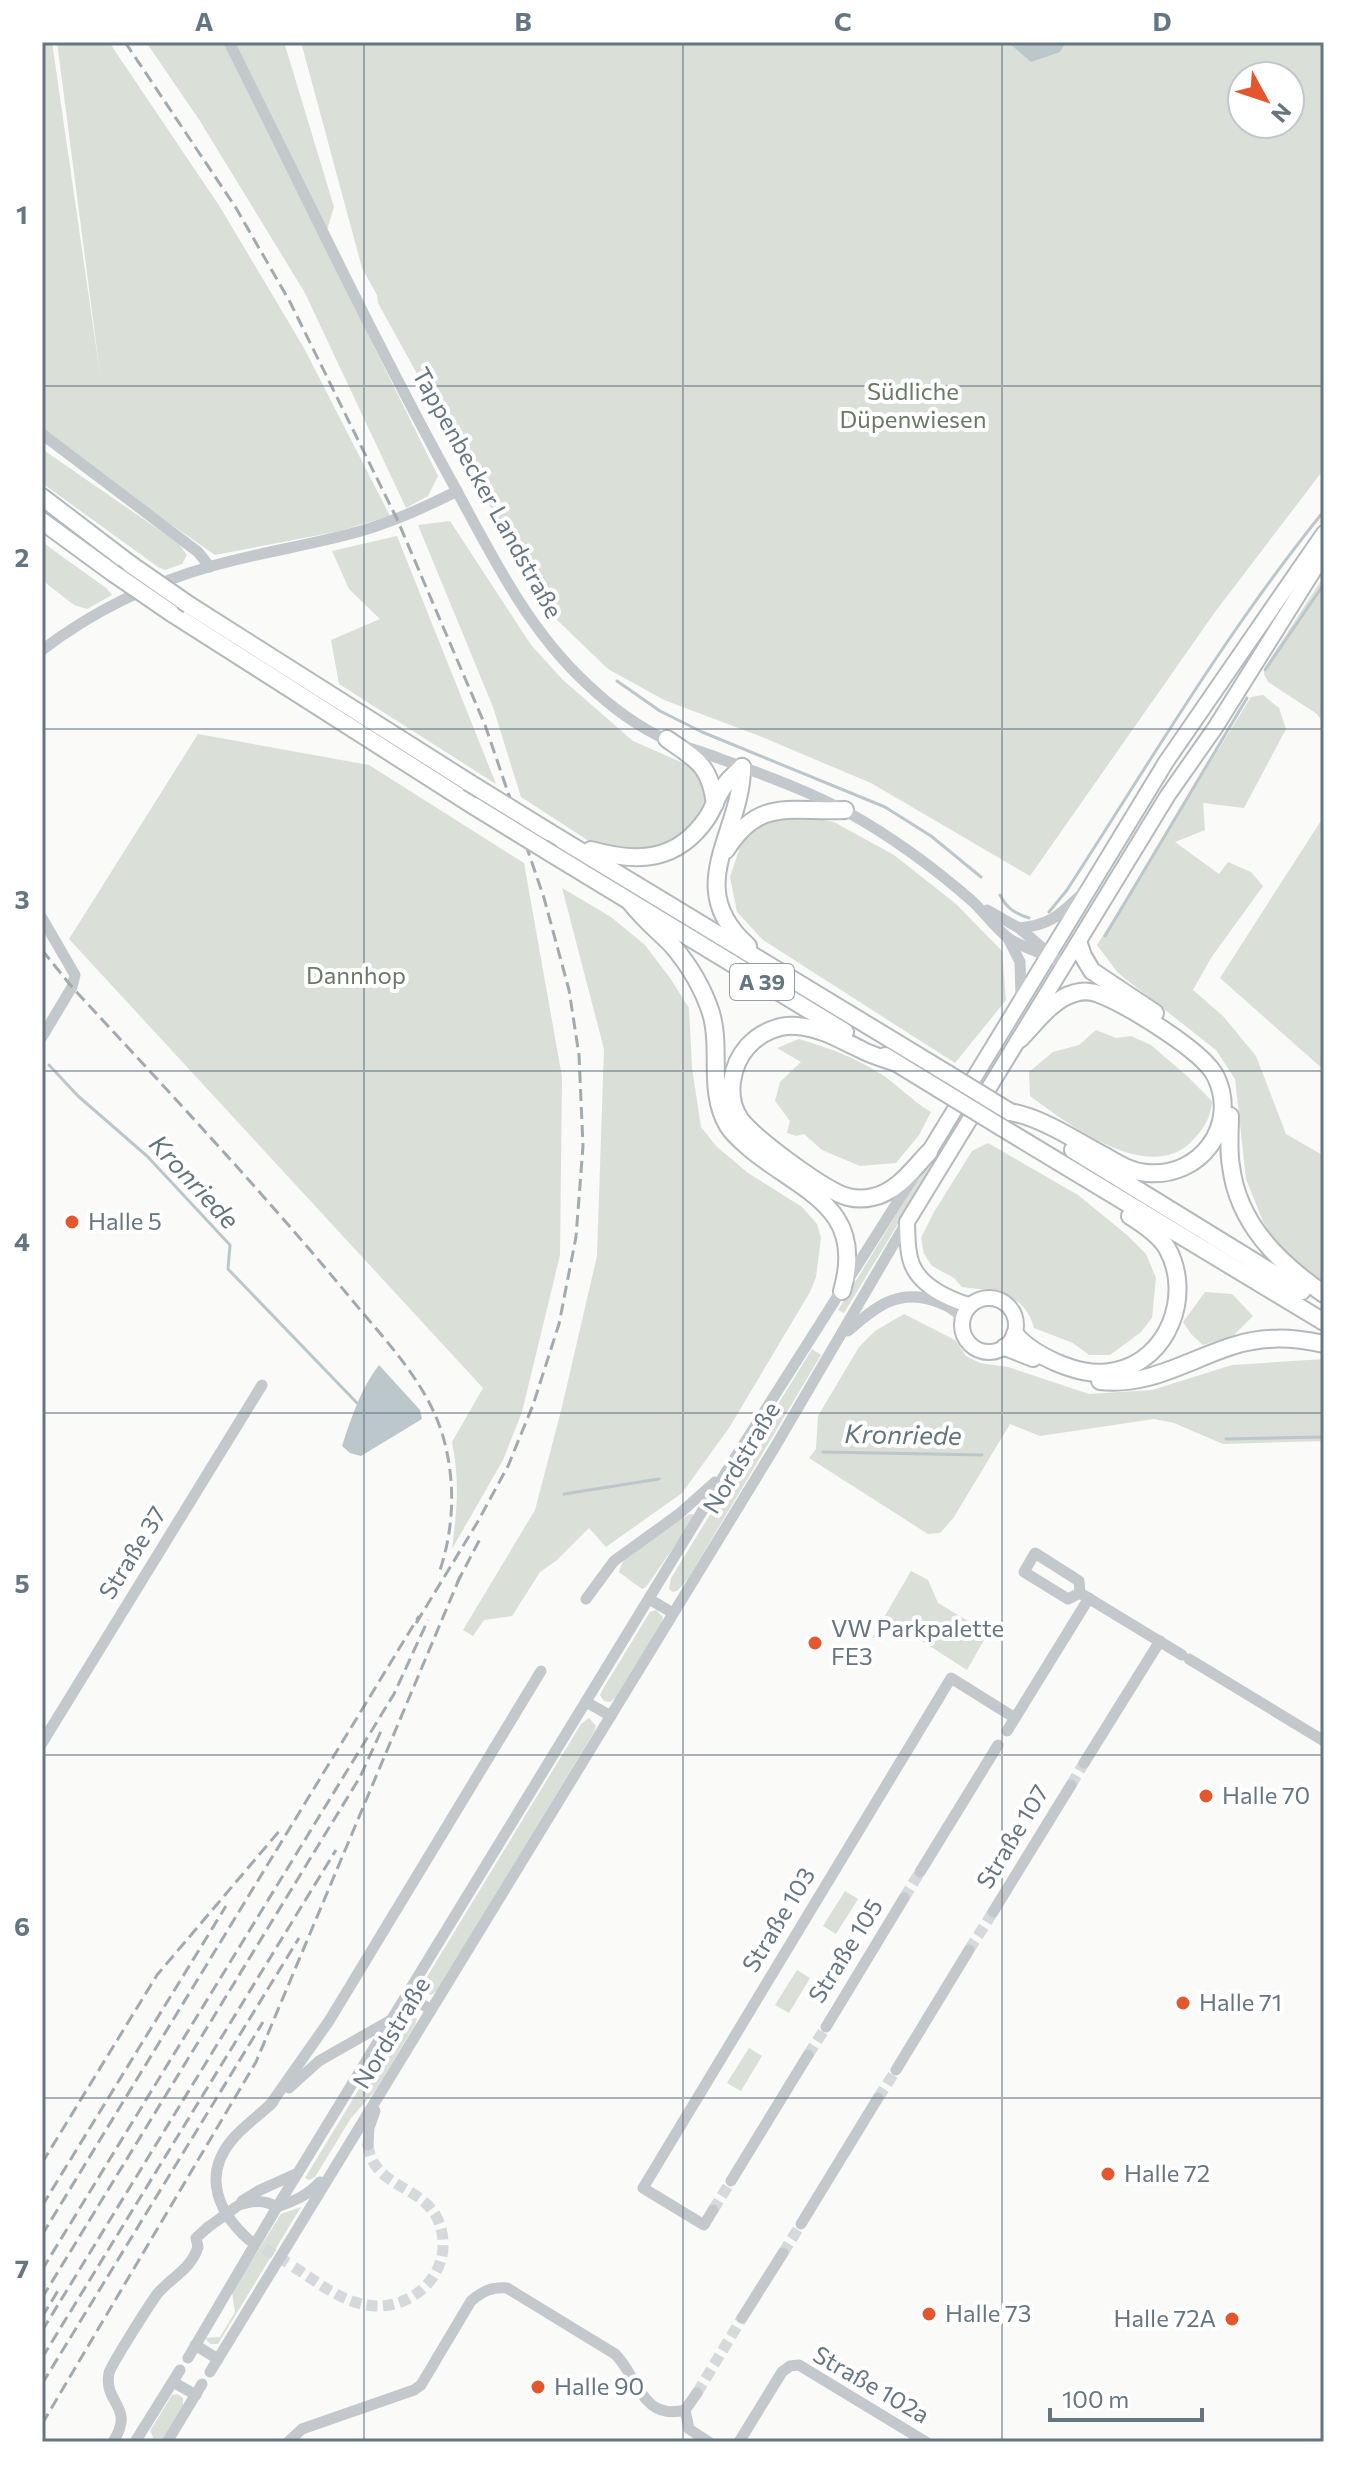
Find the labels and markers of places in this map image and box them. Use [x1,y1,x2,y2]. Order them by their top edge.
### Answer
place label: Halle 5 [88,1206,162,1235]
marker: Halle 5 [63,1213,81,1231]
place label: VW Parkpalette FE3 [831,1613,1004,1670]
marker: VW Parkpalette FE3 [806,1634,824,1652]
place label: Halle 70 [1222,1780,1310,1809]
marker: Halle 70 [1197,1787,1215,1805]
place label: Halle 71 [1199,1987,1282,2016]
marker: Halle 71 [1174,1994,1192,2012]
place label: Halle 72 [1124,2158,1210,2187]
marker: Halle 72 [1099,2165,1117,2183]
place label: Halle 73 [945,2298,1031,2327]
place label: Halle 72A [1113,2303,1216,2332]
marker: Halle 73 [920,2305,938,2323]
marker: Halle 72A [1223,2310,1241,2328]
place label: Halle 90 [554,2371,644,2400]
marker: Halle 90 [529,2378,547,2396]

